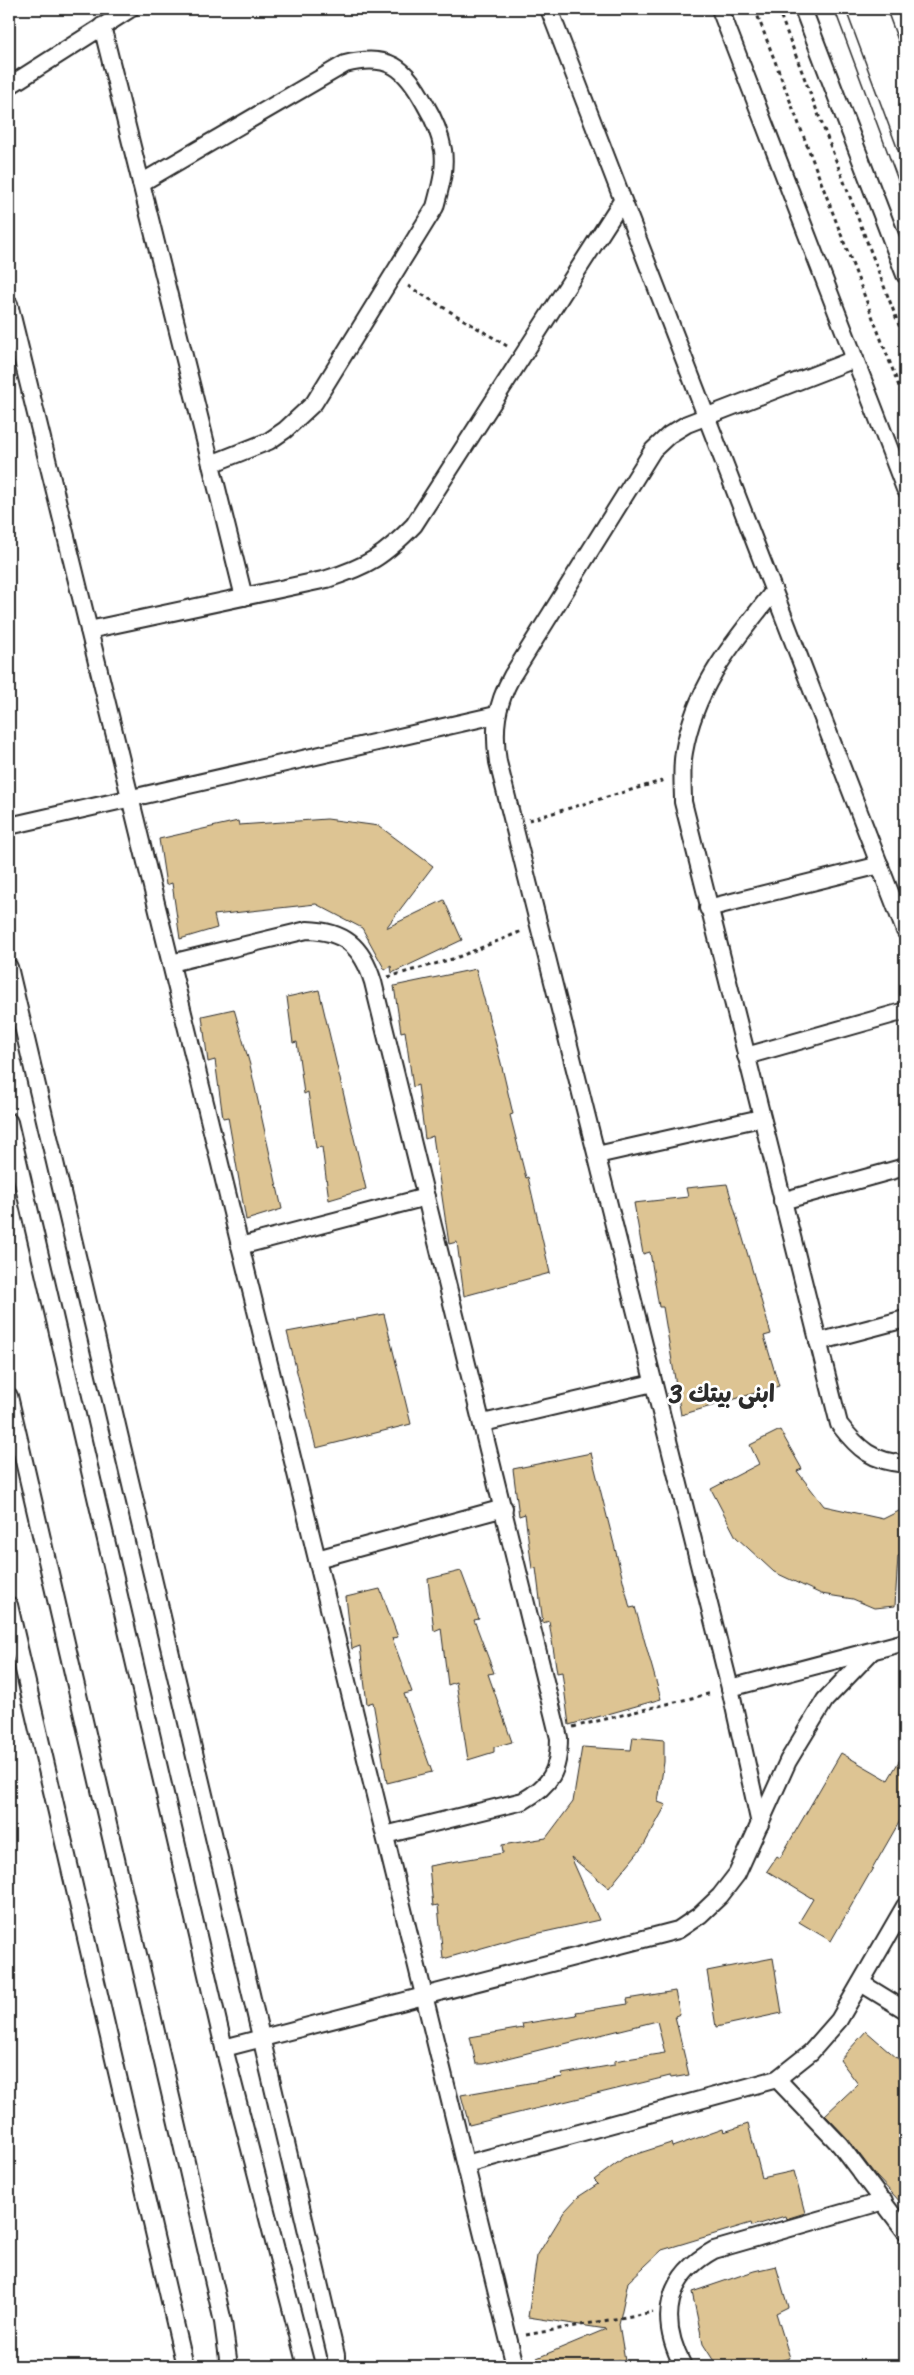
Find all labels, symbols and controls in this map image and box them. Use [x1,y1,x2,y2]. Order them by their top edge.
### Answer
district label: ابنى بيتك 3 [668,1373,775,1415]

